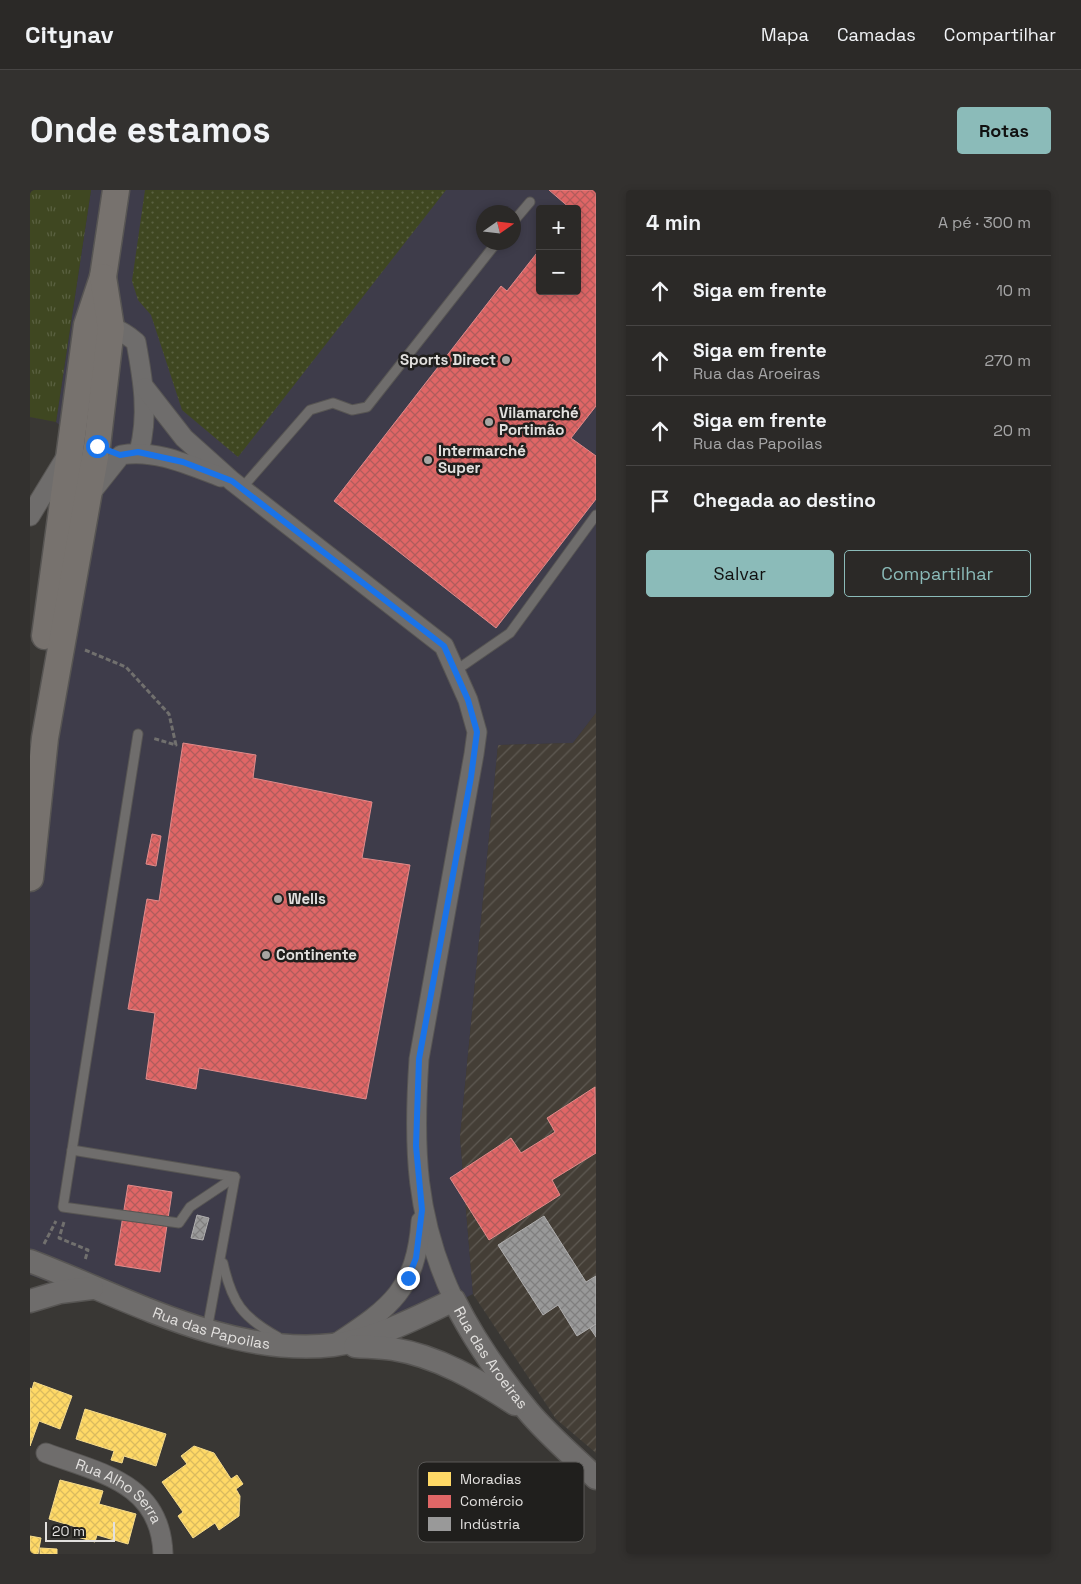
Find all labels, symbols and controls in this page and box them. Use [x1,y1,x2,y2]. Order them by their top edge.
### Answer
text: Citynav [25,19,114,50]
text: Mapa [761,23,809,46]
text: Camadas [837,23,916,46]
text: Compartilhar [944,23,1056,46]
button: Rotas [957,107,1051,154]
text: Onde estamos [30,108,271,152]
north arrow [476,205,521,250]
map controls [536,205,581,295]
button: + [536,205,581,250]
text: 4 min [646,209,701,236]
text: A pé · 300 m [938,212,1031,233]
button: − [536,250,581,295]
icon: ahead [646,277,674,305]
text: Siga em frente [693,278,827,303]
text: 10 m [996,280,1031,301]
text: Siga em frente [693,338,827,363]
icon: ahead [646,347,674,375]
place label: Sports Direct [400,350,496,369]
text: 270 m [984,350,1031,371]
marker: Sports Direct [500,354,512,366]
text: Rua das Aroeiras [693,363,820,384]
place label: Vilamarché Portimão [499,403,579,439]
text: Siga em frente [693,408,827,433]
marker: Vilamarché Portimão [483,416,495,428]
icon: ahead [646,417,674,445]
text: 20 m [993,420,1031,441]
text: Rua das Papoilas [693,433,822,454]
route start [86,435,109,458]
place label: Intermarché Super [438,441,526,477]
marker: Intermarché Super [422,454,434,466]
icon: arrive [646,487,674,515]
text: Chegada ao destino [693,488,876,513]
button: Salvar [646,550,834,597]
button: Compartilhar [844,550,1031,597]
place label: Wells [288,889,326,908]
marker: Wells [272,893,284,905]
place label: Continente [276,945,357,964]
marker: Continente [260,949,272,961]
route end [397,1267,420,1290]
street label: Rua das Papoilas [150,1302,271,1353]
street label: Rua das Aroeiras [450,1303,532,1412]
street label: Rua Alho Serra [73,1454,167,1527]
legend [418,1462,584,1542]
text: Moradias [460,1470,521,1488]
text: Comércio [460,1492,523,1510]
text: Indústria [460,1515,520,1533]
scale bar [45,1519,115,1542]
text: 20 m [52,1522,85,1540]

